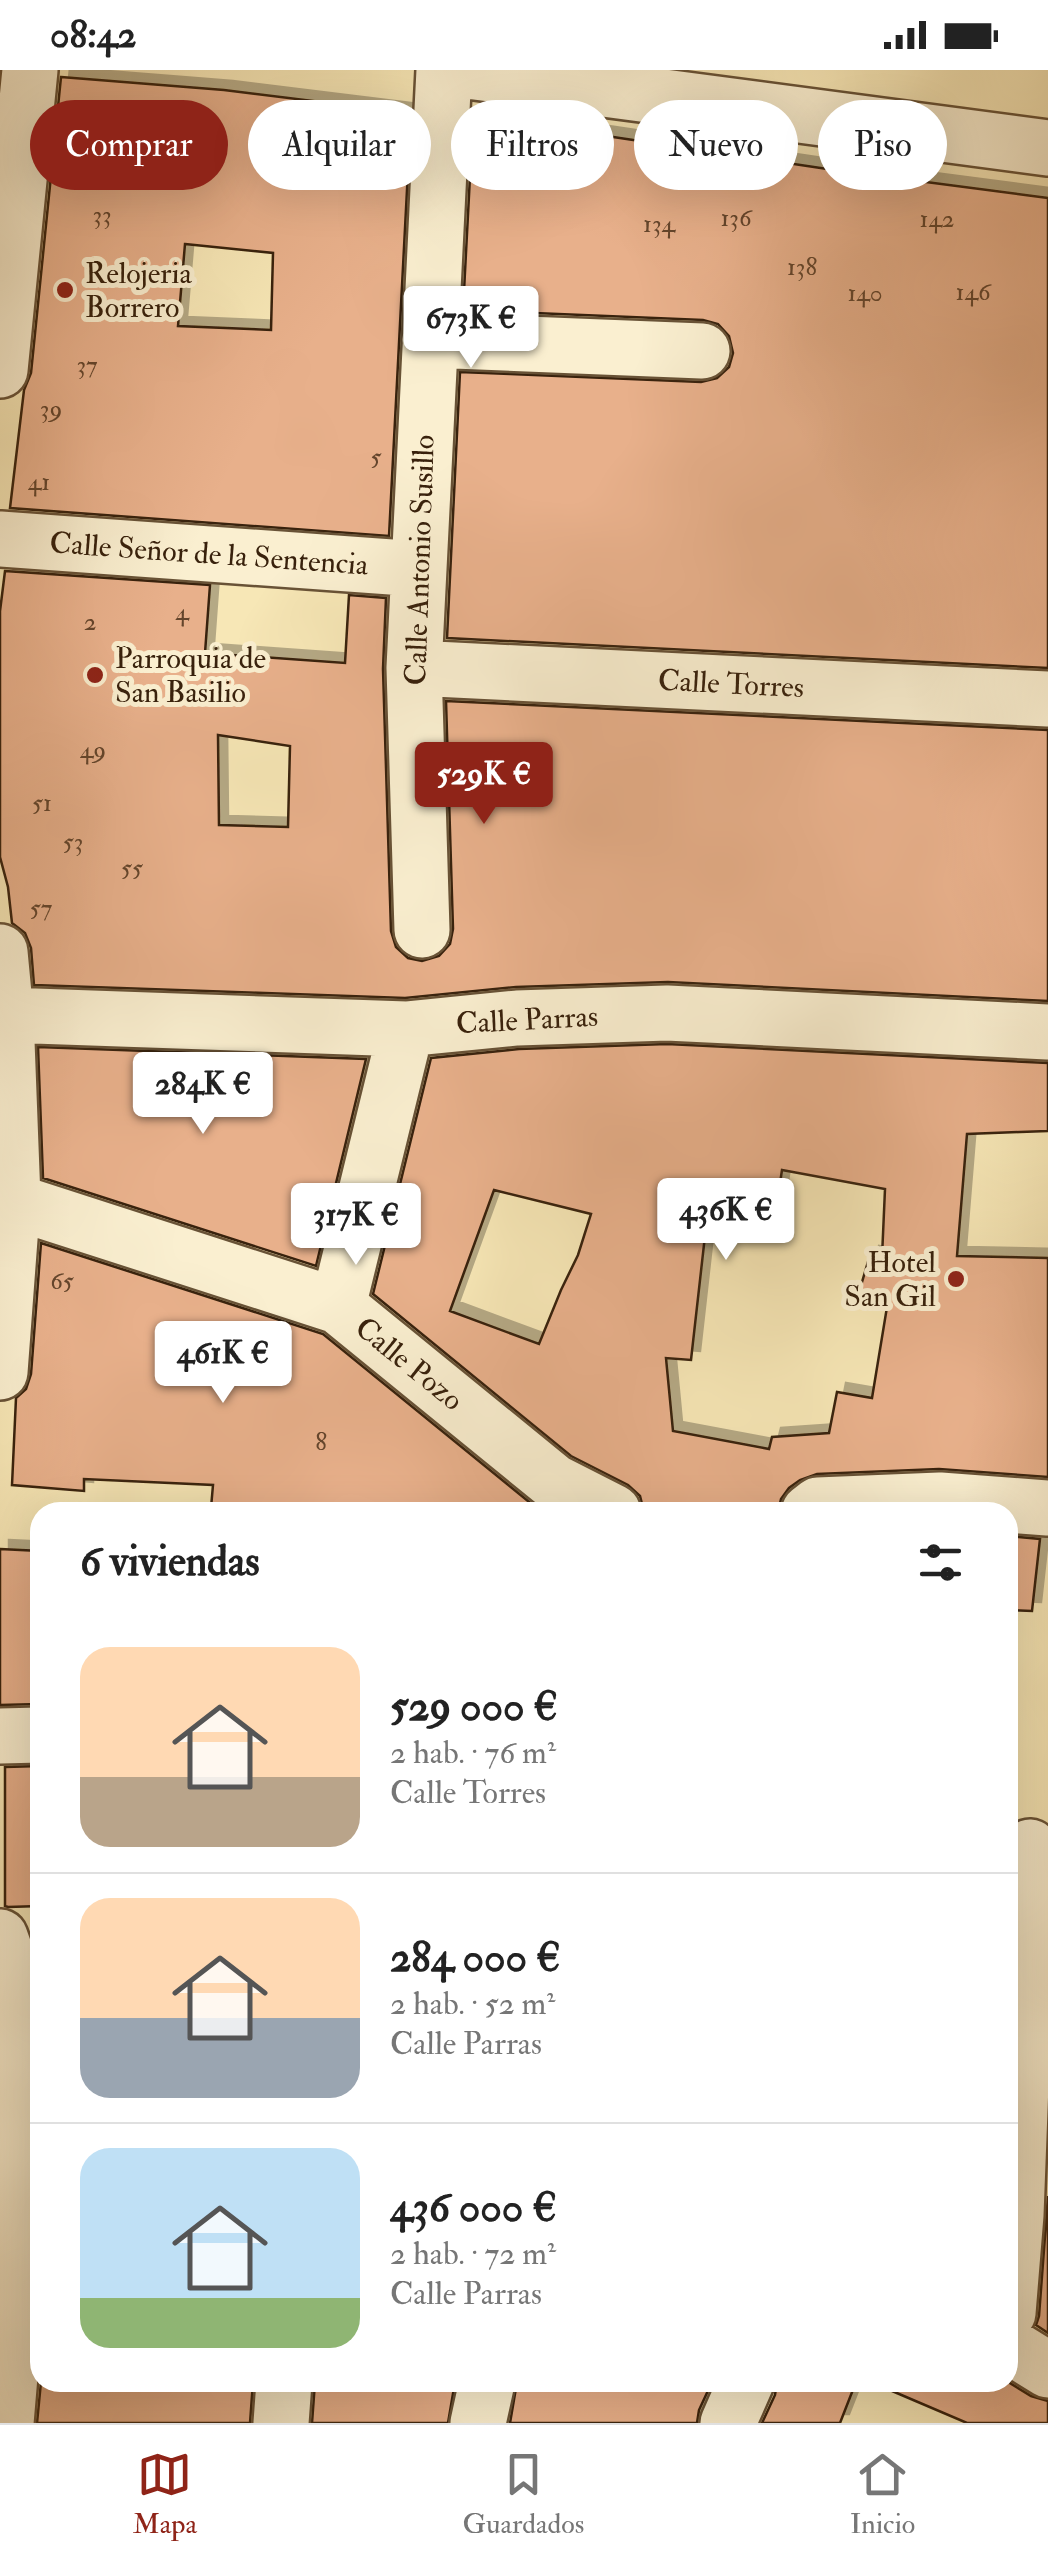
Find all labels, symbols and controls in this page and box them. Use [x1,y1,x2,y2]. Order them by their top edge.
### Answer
text: 08:42 [50,11,136,59]
chip: Comprar [30,100,228,190]
chip: Alquilar [248,100,431,190]
chip: Filtros [451,100,614,190]
chip: Nuevo [634,100,798,190]
chip: Piso [818,100,947,190]
house number: 33 [92,200,112,231]
house number: 136 [720,203,753,234]
house number: 142 [919,204,955,235]
house number: 134 [643,209,676,240]
house number: 138 [787,252,817,283]
place label: Relojeria Borrero [85,255,192,326]
house number: 146 [956,277,992,308]
house number: 140 [847,278,883,309]
marker: Relojeria Borrero [54,279,76,301]
pin: 673K € [390,286,552,371]
text: 673K € [426,298,516,338]
house number: 37 [76,350,98,381]
house number: 39 [40,394,62,425]
street label: Calle Antonio Susillo [397,434,443,686]
house number: 5 [371,442,382,473]
house number: 41 [28,467,50,498]
street label: Calle Señor de la Sentencia [48,524,370,584]
house number: 4 [175,597,190,628]
house number: 2 [84,607,96,638]
place label: Parroquia de San Basilio [115,640,266,711]
street label: Calle Torres [657,662,805,706]
marker: Parroquia de San Basilio [84,664,106,686]
house number: 49 [80,735,106,766]
pin: 529K € [403,742,565,827]
text: 529K € [437,754,531,794]
house number: 51 [32,788,52,819]
house number: 53 [63,827,83,858]
house number: 55 [121,853,143,884]
house number: 57 [30,893,53,924]
street label: Calle Parras [455,998,599,1042]
pin: 284K € [122,1052,284,1137]
text: 284K € [155,1064,251,1104]
pin: 436K € [645,1178,807,1263]
pin: 317K € [275,1183,437,1268]
text: 436K € [679,1190,773,1230]
text: 317K € [313,1195,399,1235]
place label: Hotel San Gil [844,1244,936,1315]
house number: 65 [50,1266,74,1297]
marker: Hotel San Gil [945,1268,967,1290]
street label: Calle Pozo [347,1309,471,1419]
pin: 461K € [142,1321,304,1406]
text: 461K € [177,1333,269,1373]
house number: 8 [315,1427,327,1458]
icon: filters [913,1535,968,1590]
text: 6 viviendas [80,1536,260,1588]
text: 529 000 € [390,1681,558,1733]
icon: home [160,1687,280,1807]
text: 2 hab. · 76 m² [390,1733,556,1773]
text: Calle Torres [390,1773,546,1813]
text: 284 000 € [390,1932,561,1984]
icon: home [160,1938,280,2058]
text: 2 hab. · 52 m² [390,1984,555,2024]
text: Calle Parras [390,2024,542,2064]
text: 436 000 € [390,2182,557,2234]
icon: home [160,2188,280,2308]
text: 2 hab. · 72 m² [390,2234,556,2274]
text: Calle Parras [390,2274,542,2314]
tab: Mapa [133,2447,197,2542]
tab: Guardados [462,2447,584,2542]
tab: Inicio [850,2447,915,2542]

